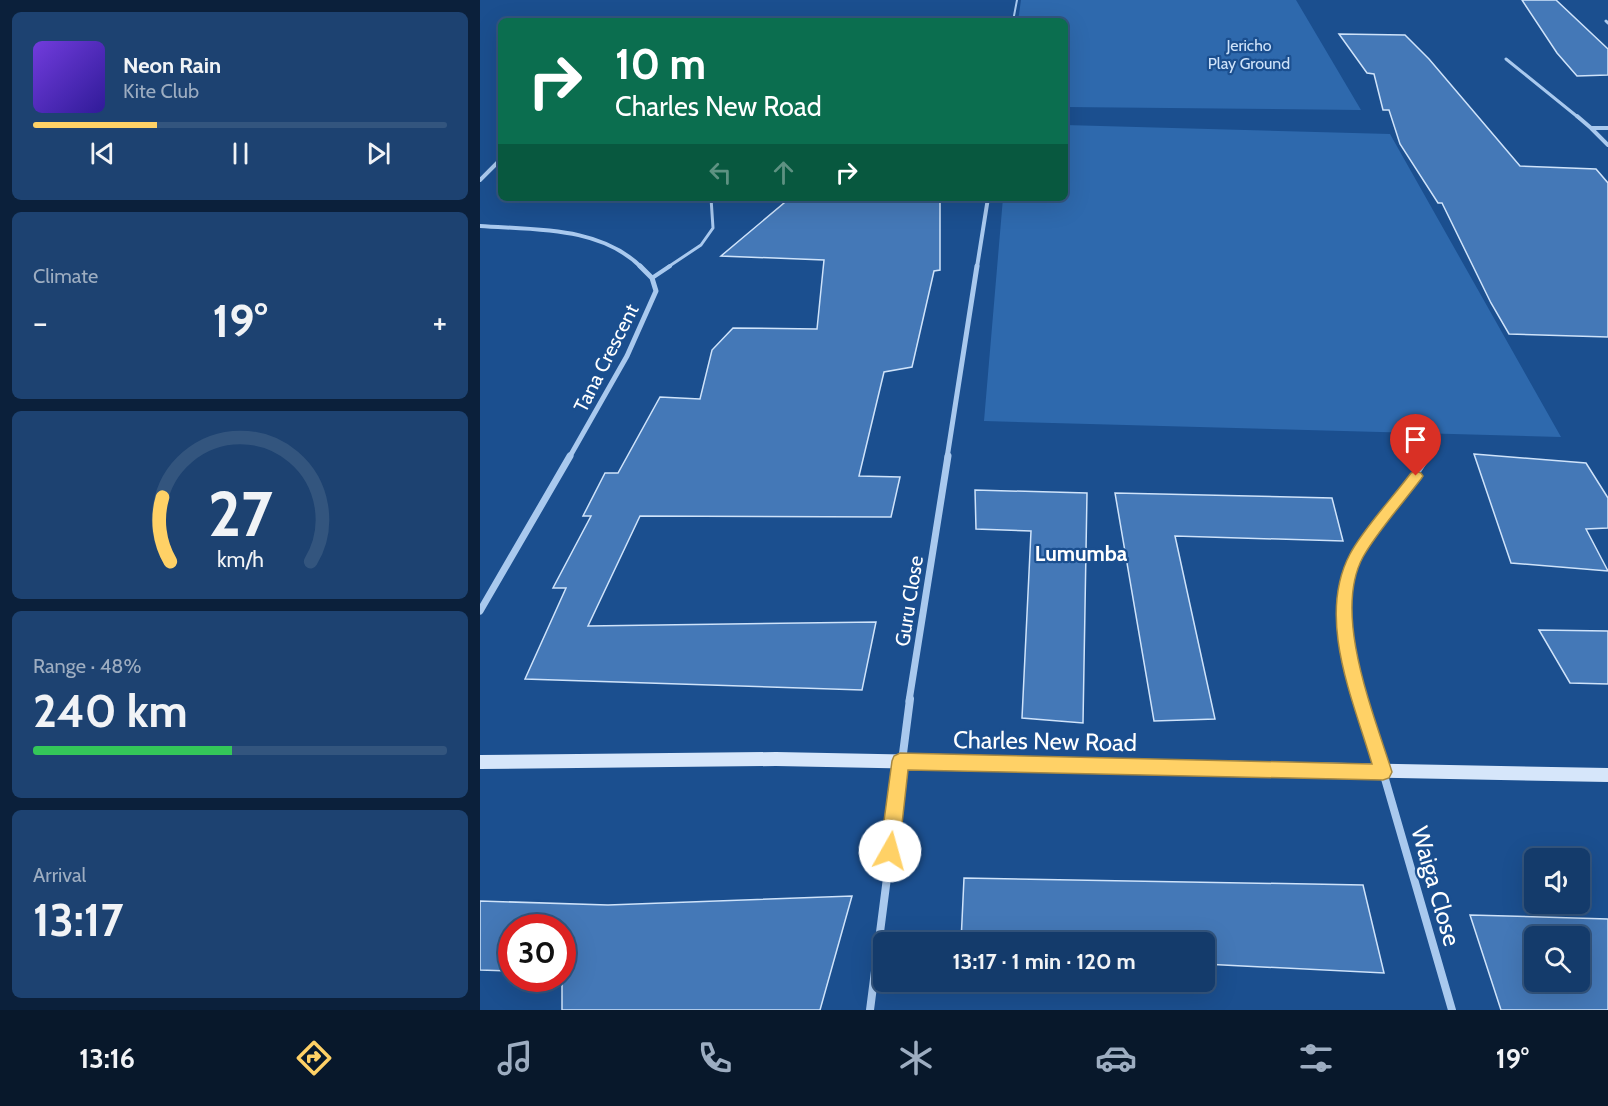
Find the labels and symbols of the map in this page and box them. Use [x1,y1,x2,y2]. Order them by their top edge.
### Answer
park label: Jericho Play Ground [1208,36,1290,73]
street label: Tana Crescent [569,300,644,416]
pin [1390,414,1441,476]
district label: Lumumba [1035,541,1128,566]
street label: Guru Close [890,554,928,648]
street label: Charles New Road [953,725,1137,757]
position arrow [858,819,922,883]
street label: Waiga Close [1405,823,1467,949]
speed limit sign: 30 [498,914,576,992]

